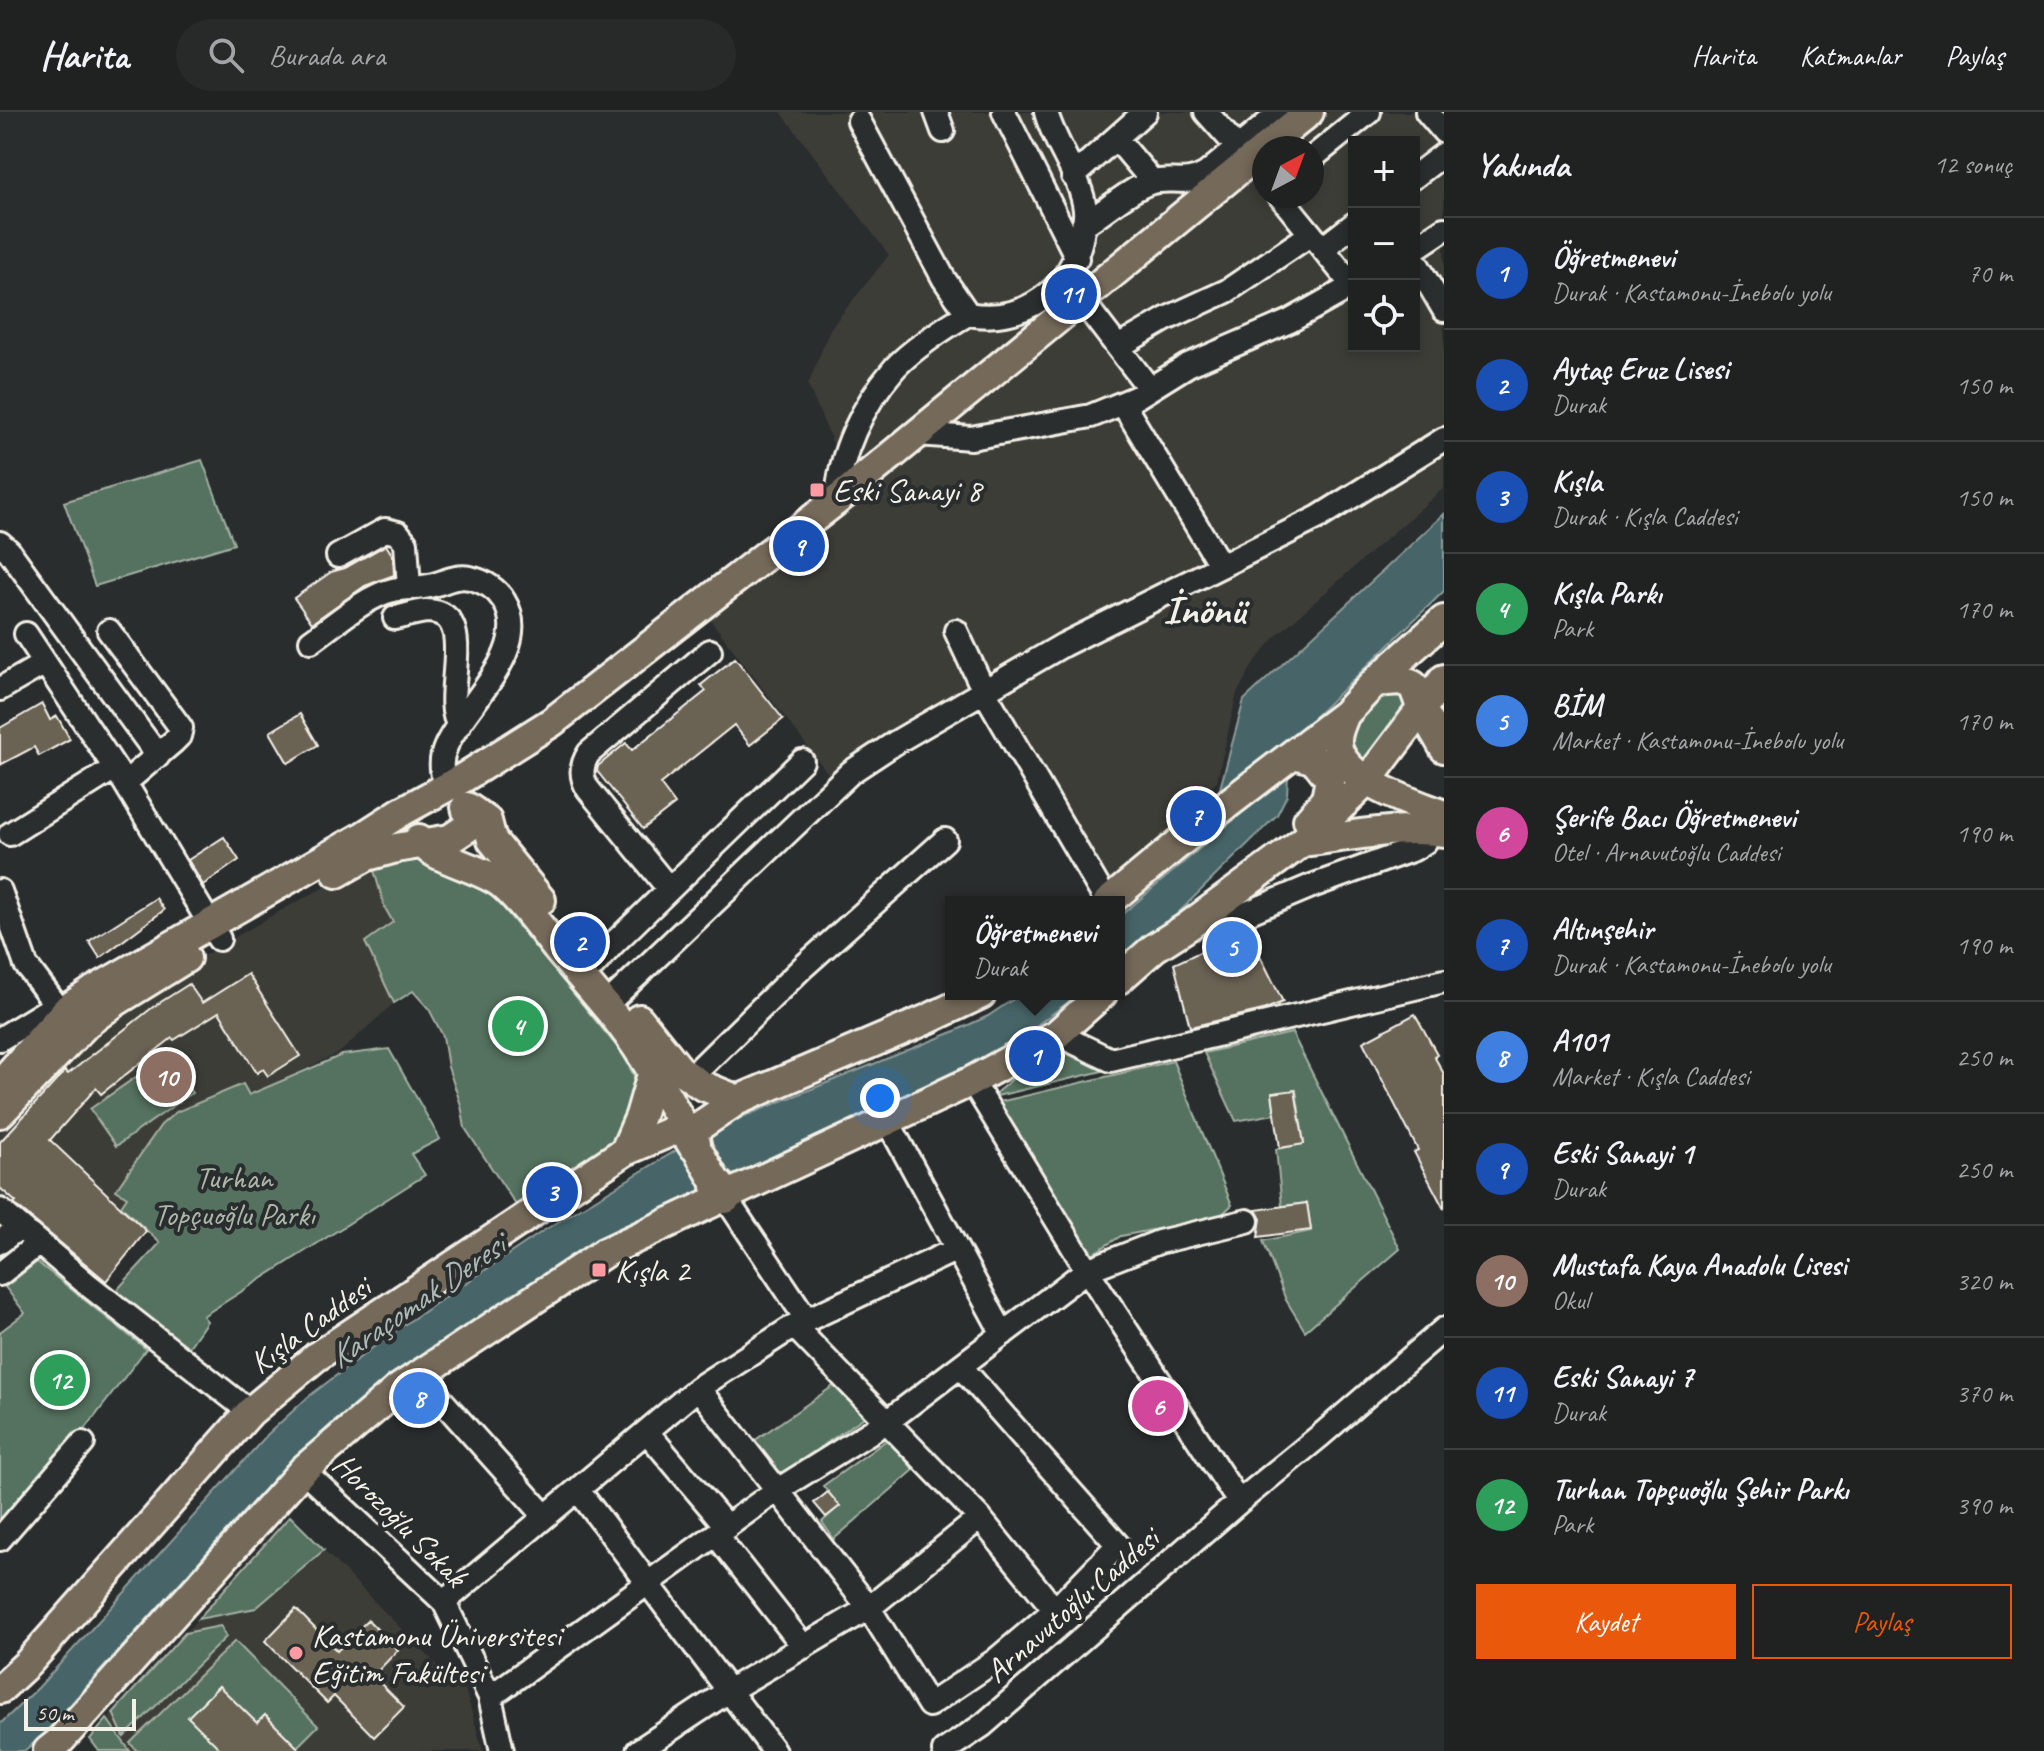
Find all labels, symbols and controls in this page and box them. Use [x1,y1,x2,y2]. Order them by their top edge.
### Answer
search box [176,19,736,91]
text: Harita [40,32,128,79]
icon: search [204,33,248,77]
text: Burada ara [268,36,385,74]
text: Harita [1692,38,1756,73]
text: Katmanlar [1800,38,1901,73]
text: Paylaş [1945,38,2004,73]
north arrow [1252,136,1324,208]
map controls [1348,136,1420,352]
button: + [1348,136,1420,208]
text: Yakında [1476,143,1569,186]
text: 12 sonuç [1934,148,2012,181]
button: − [1348,208,1420,280]
text: Öğretmenevi [1552,238,1675,276]
text: 1 [1496,257,1508,290]
text: 70 m [1968,257,2012,290]
pin: 11 [1045,264,1097,324]
text: Durak · Kastamonu-İnebolu yolu [1552,276,1831,309]
button: locate [1348,280,1420,352]
text: Aytaç Eruz Lisesi [1552,350,1729,388]
text: 2 [1496,369,1508,402]
text: 150 m [1956,369,2012,402]
text: Durak [1552,388,1606,421]
text: Kışla [1552,462,1602,500]
place label: Eski Sanayi 8 [833,470,984,511]
marker: Eski Sanayi 8 [808,481,826,499]
text: 3 [1496,481,1508,514]
text: 150 m [1956,481,2012,514]
text: Durak · Kışla Caddesi [1552,500,1737,533]
pin: 9 [773,516,825,576]
text: Kışla Parkı [1552,574,1662,612]
district label: İnönü [1163,585,1250,635]
text: 4 [1496,593,1508,626]
text: 170 m [1956,593,2012,626]
text: Park [1552,612,1593,645]
text: BİM [1552,686,1602,724]
text: 5 [1496,705,1508,738]
text: 170 m [1956,705,2012,738]
text: Market · Kastamonu-İnebolu yolu [1552,724,1843,757]
pin: 7 [1170,786,1222,846]
text: Şerife Bacı Öğretmenevi [1552,798,1796,836]
text: 6 [1496,817,1508,850]
text: 190 m [1956,817,2012,850]
text: Otel · Arnavutoğlu Caddesi [1552,836,1780,869]
popup [945,896,1125,1000]
text: Altınşehir [1552,910,1653,948]
pin: 2 [554,912,606,972]
text: Öğretmenevi [974,913,1096,951]
pin: 5 [1206,917,1258,977]
text: 7 [1496,929,1508,962]
text: 190 m [1956,929,2012,962]
text: Durak · Kastamonu-İnebolu yolu [1552,948,1831,981]
text: Durak [974,951,1027,984]
pin: 4 [492,996,544,1056]
text: A101 [1552,1022,1608,1060]
pin: 1 [1009,1026,1061,1086]
text: 8 [1496,1041,1508,1074]
text: 250 m [1956,1041,2012,1074]
pin: 10 [140,1047,192,1107]
text: Market · Kışla Caddesi [1552,1060,1749,1093]
your location [860,1078,900,1118]
text: Eski Sanayi 1 [1552,1134,1693,1172]
text: 9 [1496,1153,1508,1186]
text: 250 m [1956,1153,2012,1186]
park label: Turhan Topçuoğlu Parkı [153,1157,317,1235]
pin: 3 [526,1162,578,1222]
text: Durak [1552,1172,1606,1205]
water label: Karaçomak Deresi [319,1220,519,1378]
text: Mustafa Kaya Anadolu Lisesi [1552,1246,1847,1284]
place label: Kışla 2 [615,1250,692,1291]
marker: Kışla 2 [590,1261,608,1279]
street label: Kışla Caddesi [241,1265,382,1383]
text: 10 [1490,1265,1514,1298]
text: 320 m [1956,1265,2012,1298]
text: Okul [1552,1284,1589,1317]
pin: 12 [34,1350,86,1410]
text: Eski Sanayi 7 [1552,1358,1693,1396]
pin: 8 [393,1368,445,1428]
pin: 6 [1132,1376,1184,1436]
text: 11 [1490,1377,1514,1410]
text: 370 m [1956,1377,2012,1410]
text: Durak [1552,1396,1606,1429]
street label: Horozoğlu Sokak [324,1444,477,1597]
text: Turhan Topçuoğlu Şehir Parkı [1552,1470,1848,1508]
text: 12 [1490,1489,1514,1522]
text: 390 m [1956,1489,2012,1522]
text: Park [1552,1508,1593,1541]
street label: Arnavutoğlu Caddesi [977,1516,1170,1692]
button: Kaydet [1476,1584,1736,1659]
button: Paylaş [1752,1584,2012,1659]
place label: Kastamonu Üniversitesi Eğitim Fakültesi [312,1615,565,1693]
marker: Kastamonu Üniversitesi Eğitim Fakültesi [287,1644,305,1662]
scale bar [24,1695,136,1731]
text: 50 m [36,1699,73,1727]

